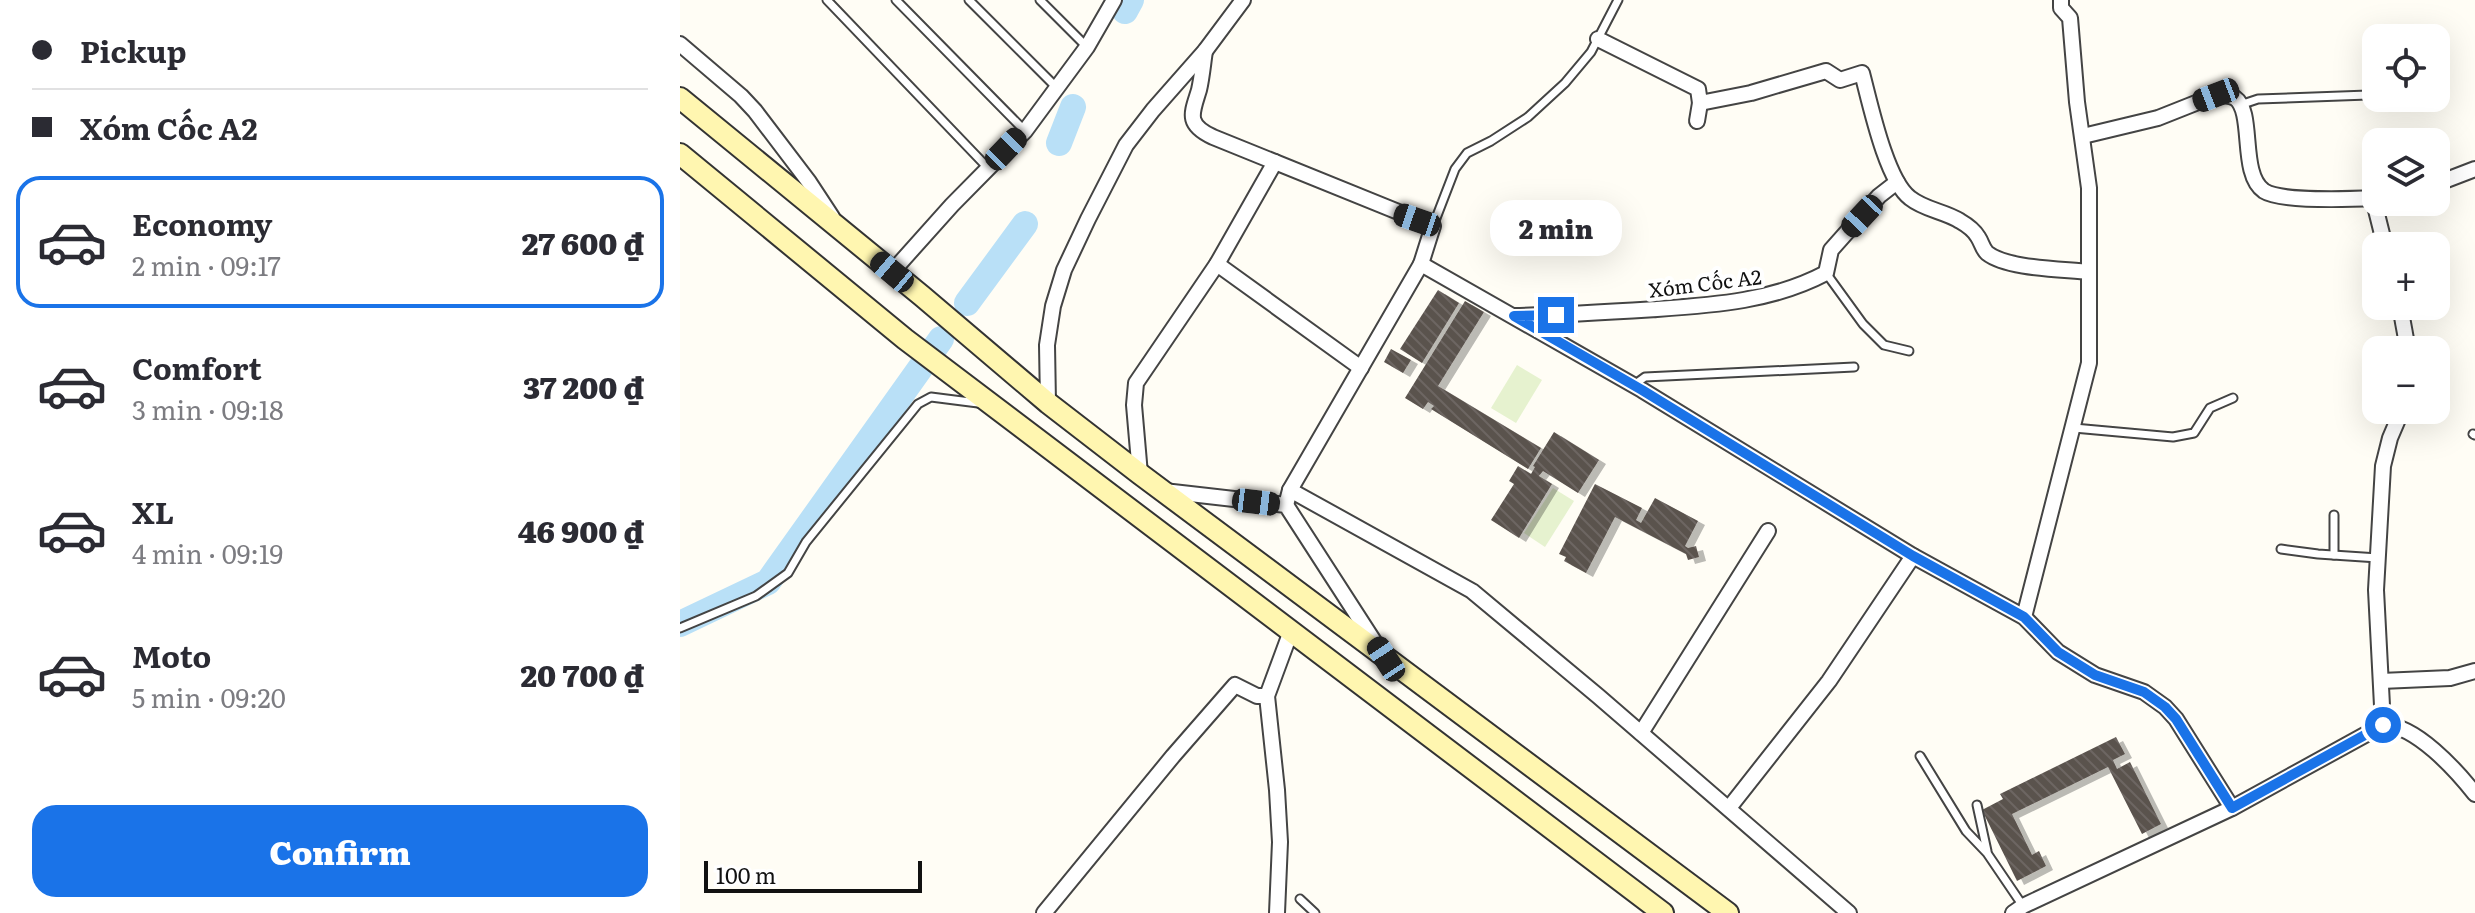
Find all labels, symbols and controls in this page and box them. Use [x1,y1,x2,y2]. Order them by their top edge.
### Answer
map controls [2362,24,2450,424]
button: locate [2362,24,2450,112]
text: Pickup [80,28,187,72]
car [2189,75,2243,115]
text: Xóm Cốc A2 [80,105,258,149]
car [981,123,1031,175]
button: layers [2362,128,2450,216]
car [1837,190,1887,242]
callout: 2 min [1490,199,1622,255]
text: Economy [132,201,272,245]
car [1390,201,1444,239]
icon: car [36,206,108,278]
text: 2 min [1519,208,1593,247]
text: 27 600 ₫ [522,220,644,264]
button: + [2362,232,2450,320]
text: 2 min · 09:17 [132,245,281,284]
car [866,247,918,297]
street label: Xóm Cốc A2 [1647,260,1763,304]
route end [1538,297,1574,333]
button: − [2362,336,2450,424]
text: Comfort [132,345,262,389]
icon: car [36,350,108,422]
text: 37 200 ₫ [523,364,644,408]
text: 3 min · 09:18 [132,389,284,428]
car [1231,487,1281,517]
text: XL [132,489,174,533]
icon: car [36,494,108,566]
text: 46 900 ₫ [518,508,644,552]
text: 4 min · 09:19 [132,533,283,572]
car [1363,632,1409,686]
text: Moto [132,633,211,677]
icon: car [36,638,108,710]
text: 20 700 ₫ [520,652,644,696]
text: 5 min · 09:20 [132,677,286,716]
route start [2365,707,2401,743]
button: Confirm [32,805,648,897]
scale bar [704,857,922,893]
text: 100 m [716,858,776,891]

